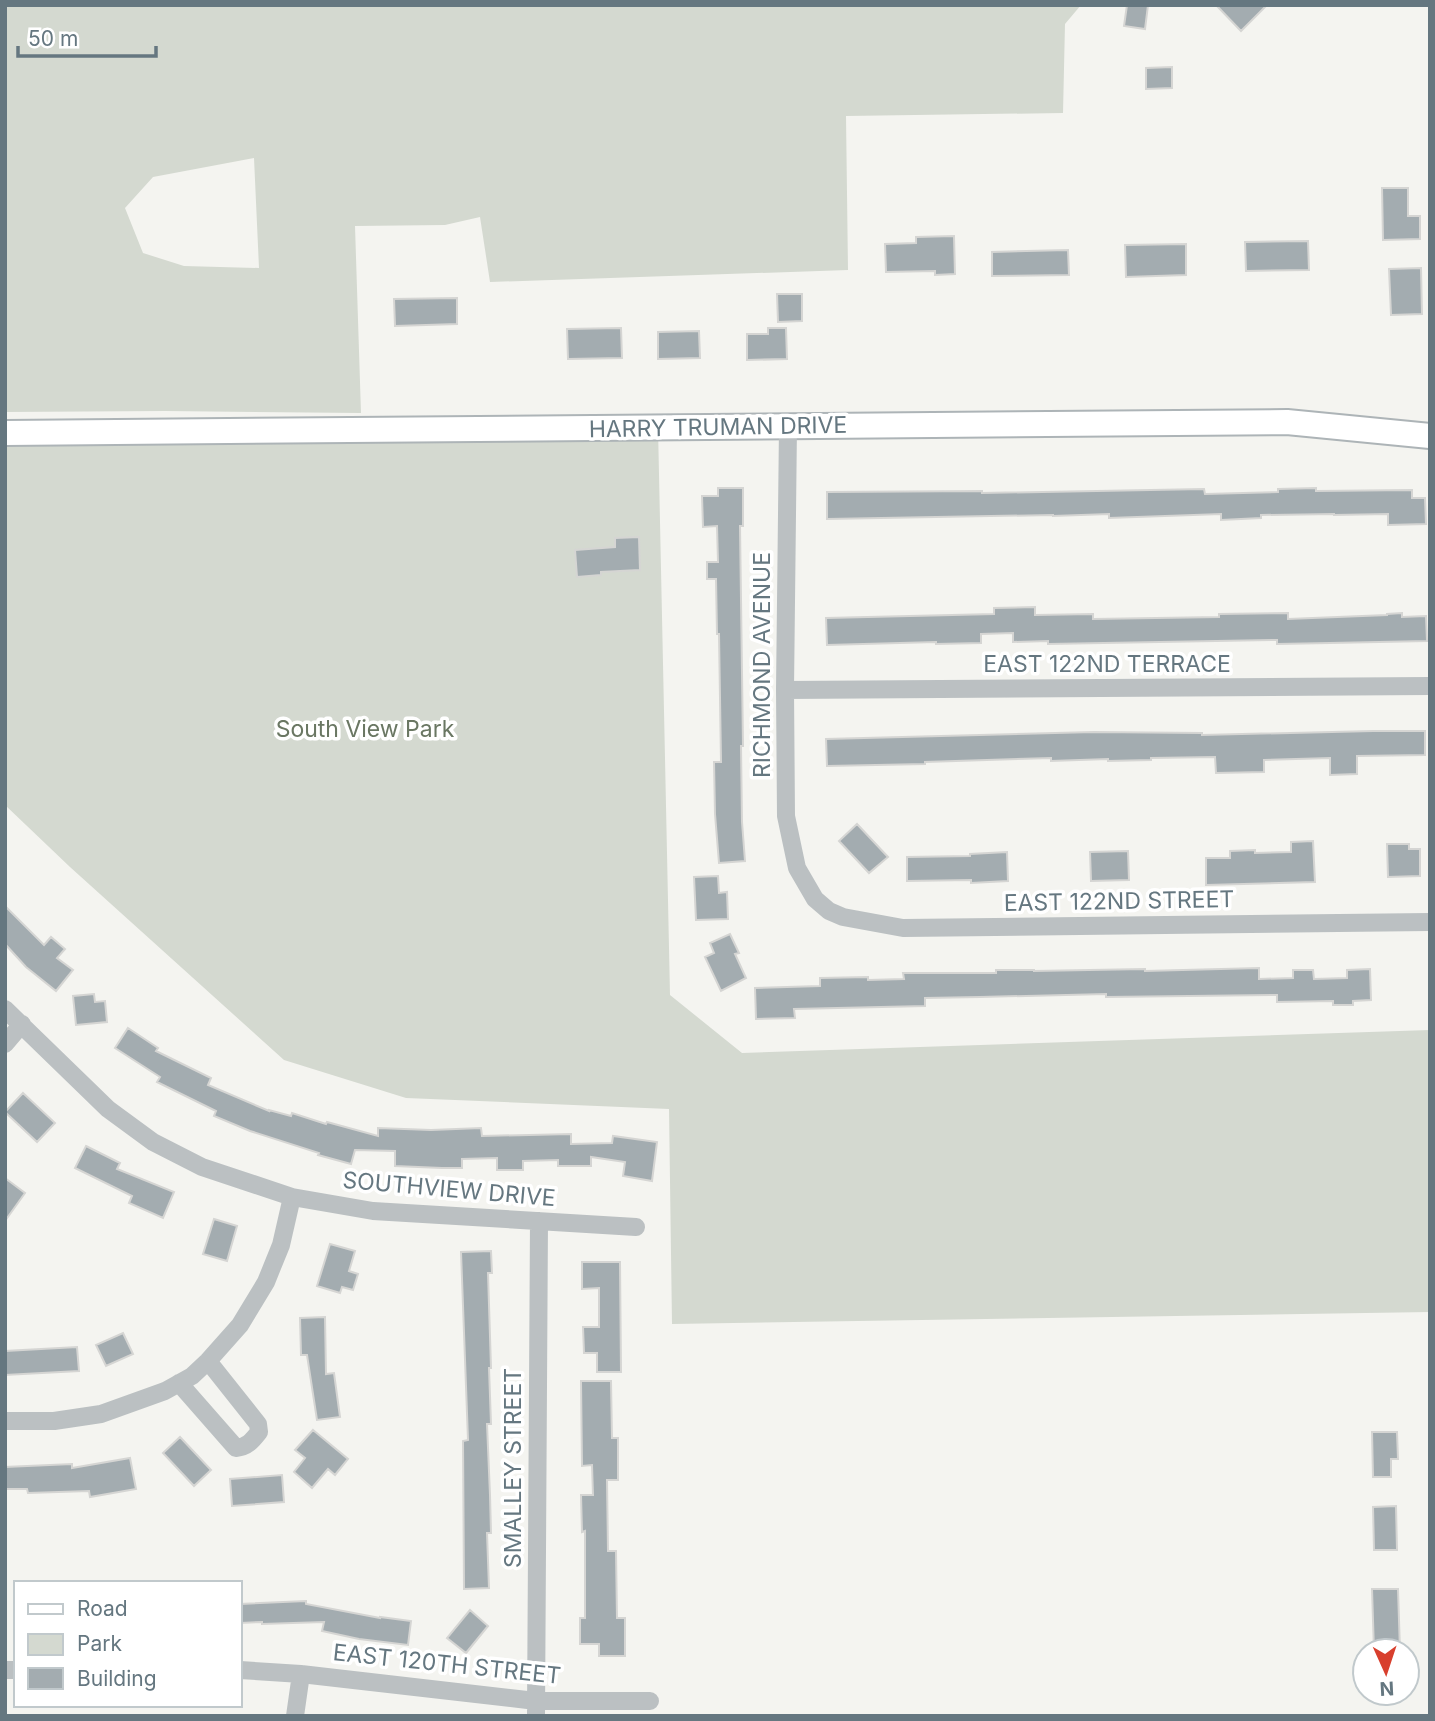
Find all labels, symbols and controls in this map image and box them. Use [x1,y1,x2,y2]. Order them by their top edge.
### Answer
scale bar [18,14,156,58]
text: 50 m [28,26,78,51]
street label: HARRY TRUMAN DRIVE [588,411,848,443]
street label: RICHMOND AVENUE [748,552,776,778]
street label: EAST 122ND TERRACE [983,650,1231,678]
park label: South View Park [276,715,455,743]
street label: EAST 122ND STREET [1004,885,1234,917]
street label: SOUTHVIEW DRIVE [341,1166,557,1212]
street label: SMALLEY STREET [499,1368,527,1568]
legend [14,1581,242,1707]
text: Road [77,1596,128,1621]
text: Park [77,1631,122,1656]
north arrow [1351,1637,1421,1707]
street label: EAST 120TH STREET [332,1638,562,1690]
text: Building [77,1666,157,1691]
text: N [1379,1677,1395,1700]

